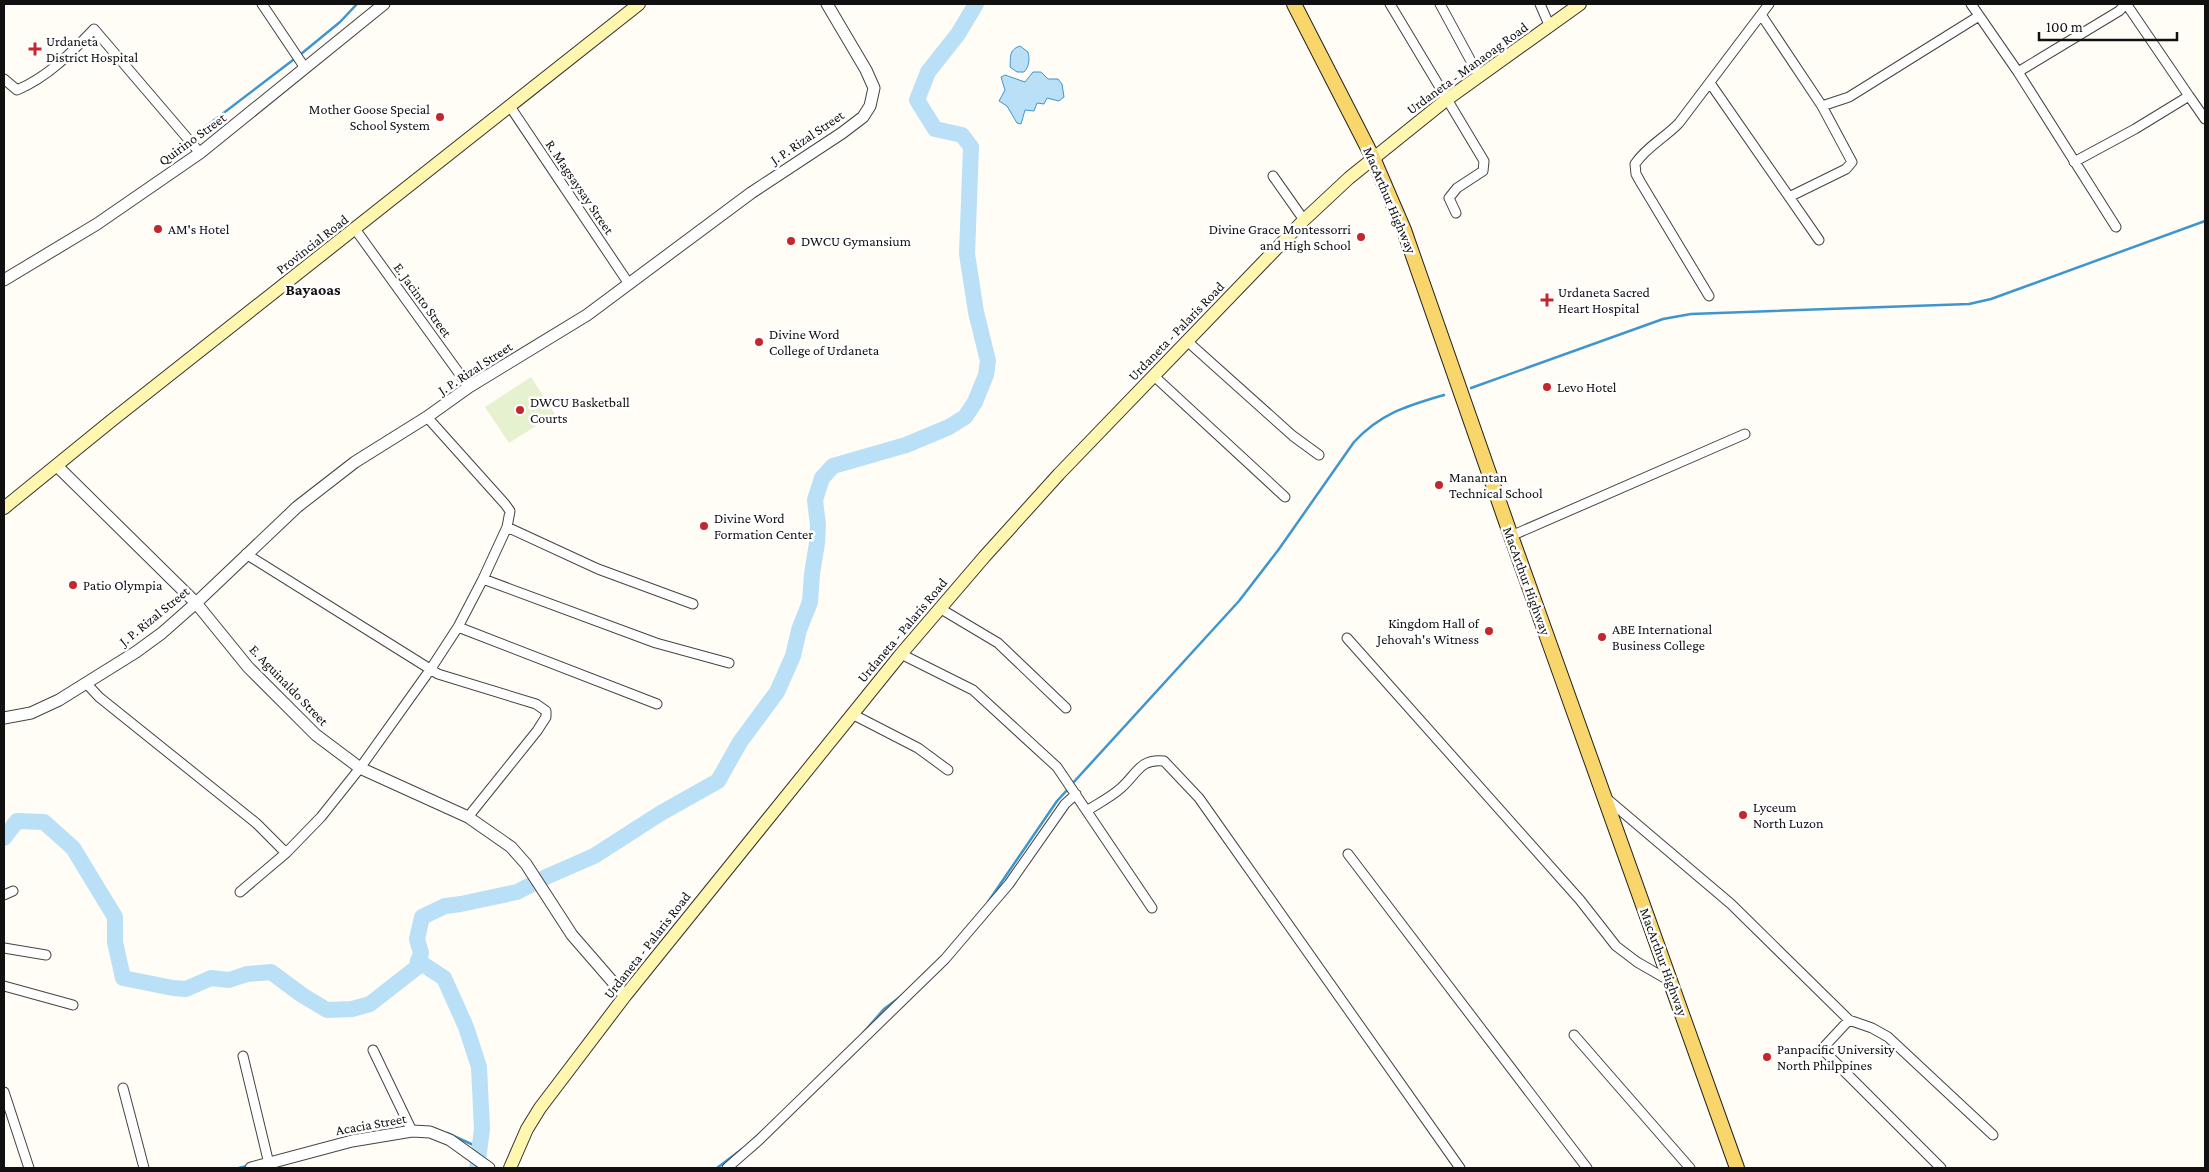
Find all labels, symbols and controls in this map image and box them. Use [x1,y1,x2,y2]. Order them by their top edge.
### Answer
scale bar [2039,10,2176,42]
street label: Urdaneta - Manaoag Road [1403,18,1531,117]
text: 100 m [2046,19,2083,35]
place label: Urdaneta District Hospital [46,33,139,65]
marker: Urdaneta District Hospital [28,42,42,56]
place label: Mother Goose Special School System [309,101,430,133]
street label: J. P. Rizal Street [766,106,847,169]
street label: Quirino Street [155,109,229,169]
marker: Mother Goose Special School System [434,111,446,123]
street label: R. Magsaysay Street [542,137,618,238]
street label: MacArthur Highway [1360,144,1420,256]
street label: Provincial Road [273,211,352,277]
place label: AM's Hotel [168,221,230,237]
place label: Divine Grace Montessorri and High School [1209,221,1351,253]
marker: AM's Hotel [152,223,164,235]
marker: Divine Grace Montessorri and High School [1355,231,1367,243]
place label: DWCU Gymansium [801,233,911,249]
marker: DWCU Gymansium [785,235,797,247]
street label: E. Jacinto Street [391,260,456,341]
street label: Urdaneta - Palaris Road [1125,278,1228,384]
district label: Bayaoas [285,281,341,298]
place label: Urdaneta Sacred Heart Hospital [1558,284,1651,316]
marker: Urdaneta Sacred Heart Hospital [1540,293,1554,307]
place label: Divine Word College of Urdaneta [769,326,880,358]
marker: Divine Word College of Urdaneta [753,336,765,348]
street label: J. P. Rizal Street [433,338,515,399]
place label: Levo Hotel [1557,379,1617,395]
marker: Levo Hotel [1541,381,1553,393]
place label: DWCU Basketball Courts [530,394,630,426]
marker: DWCU Basketball Courts [514,404,526,416]
place label: Manantan Technical School [1449,469,1543,501]
marker: Manantan Technical School [1433,479,1445,491]
place label: Divine Word Formation Center [714,510,813,542]
marker: Divine Word Formation Center [698,520,710,532]
street label: MacArthur Highway [1500,525,1554,638]
street label: Urdaneta - Palaris Road [854,574,951,685]
place label: Patio Olympia [83,577,163,593]
marker: Patio Olympia [67,579,79,591]
street label: J. P. Rizal Street [114,583,192,650]
place label: Kingdom Hall of Jehovah's Witness [1375,615,1480,647]
place label: ABE International Business College [1612,621,1713,653]
marker: Kingdom Hall of Jehovah's Witness [1483,625,1495,637]
marker: ABE International Business College [1596,631,1608,643]
street label: E. Aguinaldo Street [246,641,332,729]
place label: Lyceum North Luzon [1753,799,1824,831]
marker: Lyceum North Luzon [1737,809,1749,821]
street label: Urdaneta - Palaris Road [600,888,694,1002]
street label: MacArthur Highway [1637,906,1691,1019]
place label: Panpacific University North Philppines [1777,1041,1895,1073]
marker: Panpacific University North Philppines [1761,1051,1773,1063]
street label: Acacia Street [334,1110,408,1138]

